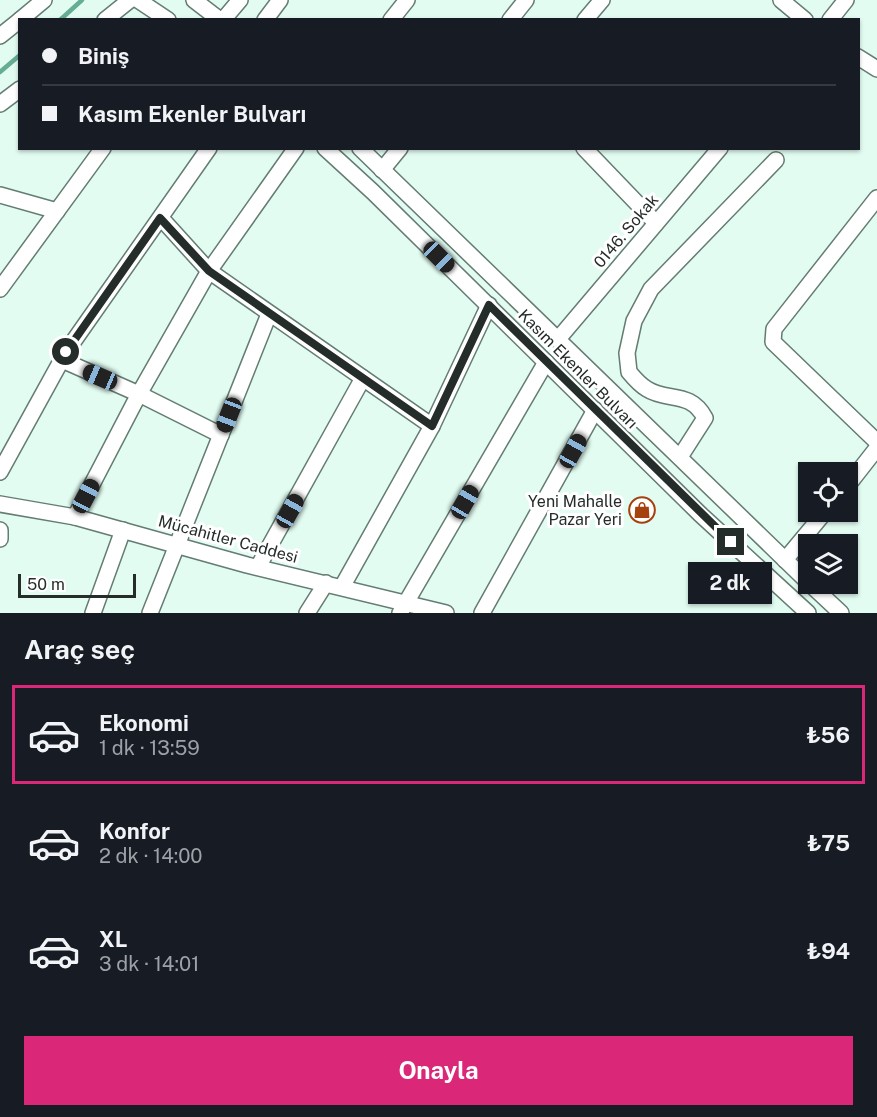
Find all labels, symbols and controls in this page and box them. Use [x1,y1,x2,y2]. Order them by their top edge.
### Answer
text: Biniş [78,43,129,69]
text: Kasım Ekenler Bulvarı [78,101,306,127]
street label: 0146. Sokak [590,190,662,272]
car [420,238,458,276]
street label: Kasım Ekenler Bulvarı [514,305,642,433]
route start [52,338,79,365]
car [80,362,120,392]
car [214,395,244,435]
car [556,431,590,471]
map controls [798,462,858,594]
button: locate [798,462,858,522]
car [70,476,102,516]
car [448,482,482,522]
car [273,491,307,531]
place label: Yeni Mahalle Pazar Yeri [528,492,622,529]
shop icon: Yeni Mahalle Pazar Yeri [627,495,657,525]
street label: Mücahitler Caddesi [156,511,300,567]
route end [717,528,744,555]
button: layers [798,534,858,594]
callout: 2 dk [689,563,773,605]
scale bar [18,571,136,598]
text: 2 dk [710,571,750,595]
text: 50 m [27,575,65,594]
text: Araç seç [24,633,135,665]
icon: car [27,708,81,762]
text: Ekonomi [99,710,189,736]
text: ₺56 [806,722,850,748]
text: 1 dk · 13:59 [99,736,200,760]
icon: car [27,816,81,870]
text: Konfor [99,818,170,844]
text: ₺75 [807,830,850,856]
text: 2 dk · 14:00 [99,844,203,868]
icon: car [27,924,81,978]
text: XL [99,926,127,952]
text: ₺94 [807,938,850,964]
text: 3 dk · 14:01 [99,952,199,976]
button: Onayla [24,1036,853,1105]

